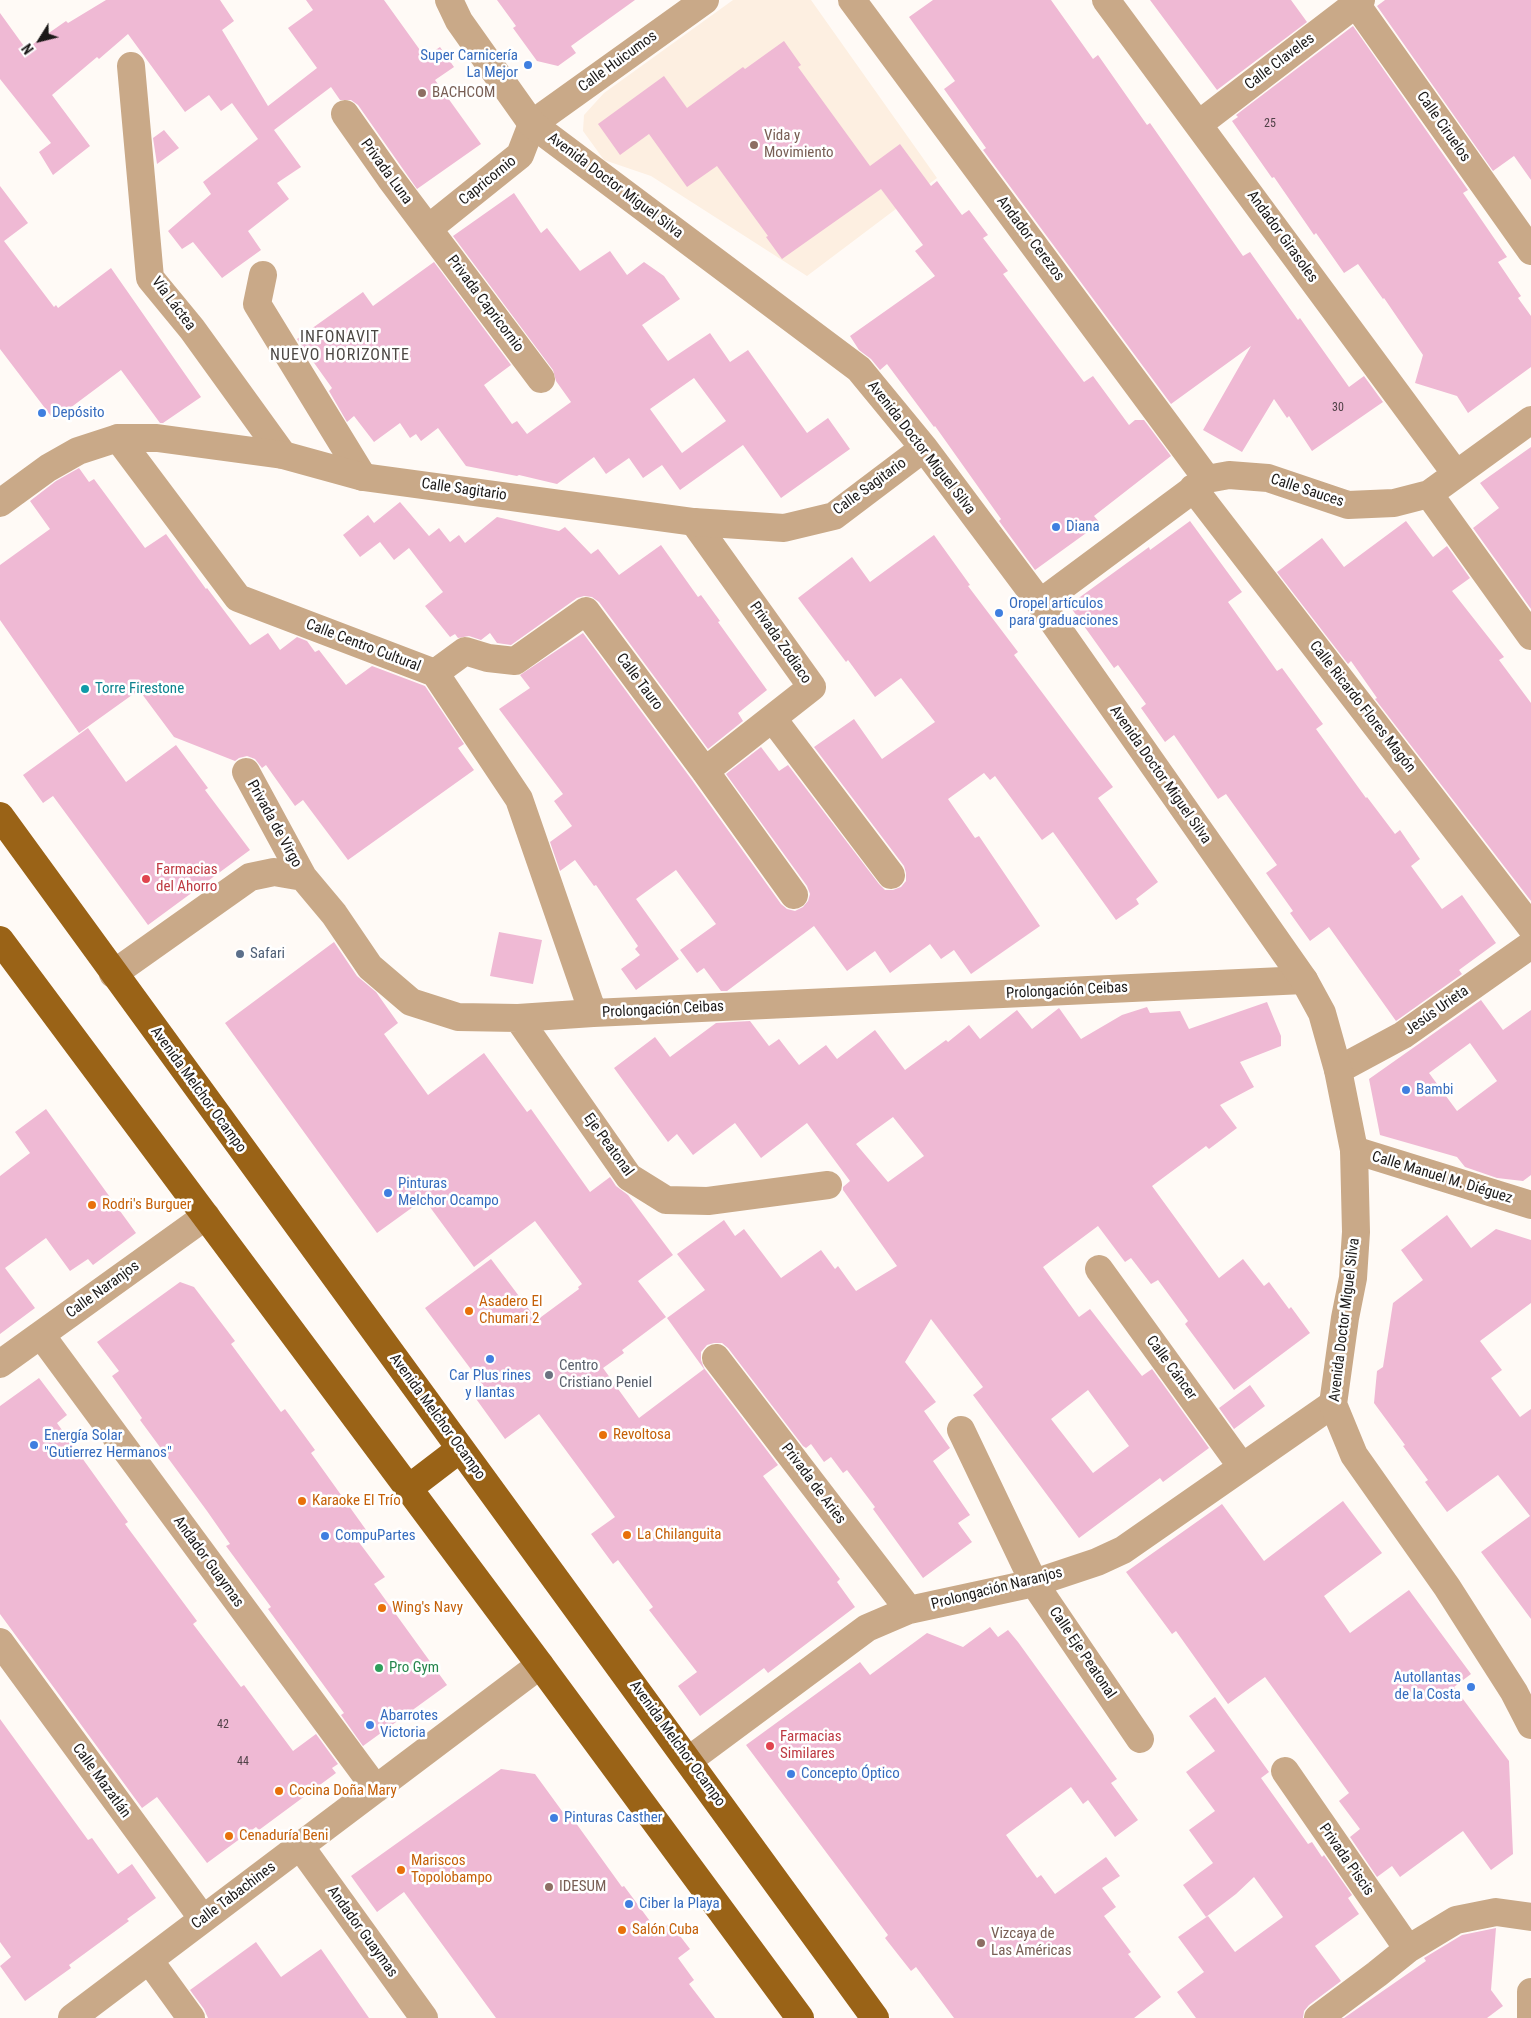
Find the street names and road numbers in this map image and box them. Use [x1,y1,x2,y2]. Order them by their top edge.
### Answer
street label: Calle Huicumos [575,27,661,97]
street label: Calle Claveles [1242,30,1318,94]
street label: Calle Ciruelos [1412,88,1474,166]
street label: Avenida Doctor Miguel Silva [544,129,686,243]
street label: Privada Luna [356,136,416,208]
street label: Capricornio [456,152,520,210]
street label: Andador Girasoles [1243,188,1321,286]
street label: Andador Cerezos [992,193,1068,285]
street label: Privada Capricornio [443,252,527,356]
street label: Vía Láctea [147,274,199,334]
street label: Avenida Doctor Miguel Silva [863,378,979,518]
street label: Calle Sagitario [830,454,910,520]
street label: Calle Sauces [1268,471,1346,511]
street label: Calle Sagitario [420,475,508,505]
street label: Privada Zodiaco [745,599,815,687]
street label: Calle Centro Cultural [303,616,423,676]
street label: Calle Ricardo Flores Magón [1305,638,1419,776]
street label: Calle Tauro [612,650,666,714]
street label: Avenida Doctor Miguel Silva [1105,702,1215,848]
street label: Privada de Virgo [243,777,305,871]
street label: Prolongación Ceibas [1006,979,1128,1003]
street label: Jesús Urieta [1402,982,1472,1040]
street label: Prolongación Ceibas [602,998,724,1022]
street label: Avenida Melchor Ocampo [146,1024,250,1156]
street label: Eje Peatonal [579,1110,637,1180]
street label: Calle Manuel M. Diéguez [1370,1148,1514,1208]
street label: Avenida Doctor Miguel Silva [1326,1237,1364,1403]
street label: Calle Naranjos [63,1257,143,1323]
street label: Calle Cáncer [1142,1333,1200,1403]
street label: Avenida Melchor Ocampo [385,1351,489,1483]
street label: Privada de Aries [777,1440,849,1528]
street label: Andador Guaymas [169,1513,247,1611]
street label: Prolongación Naranjos [930,1564,1064,1614]
street label: Calle Eje Peatonal [1045,1604,1119,1702]
street label: Avenida Melchor Ocampo [625,1678,729,1810]
street label: Calle Mazatlán [68,1740,134,1822]
street label: Privada Piscis [1315,1821,1377,1899]
street label: Calle Tabachines [188,1859,280,1933]
street label: Andador Guaymas [323,1883,401,1981]

